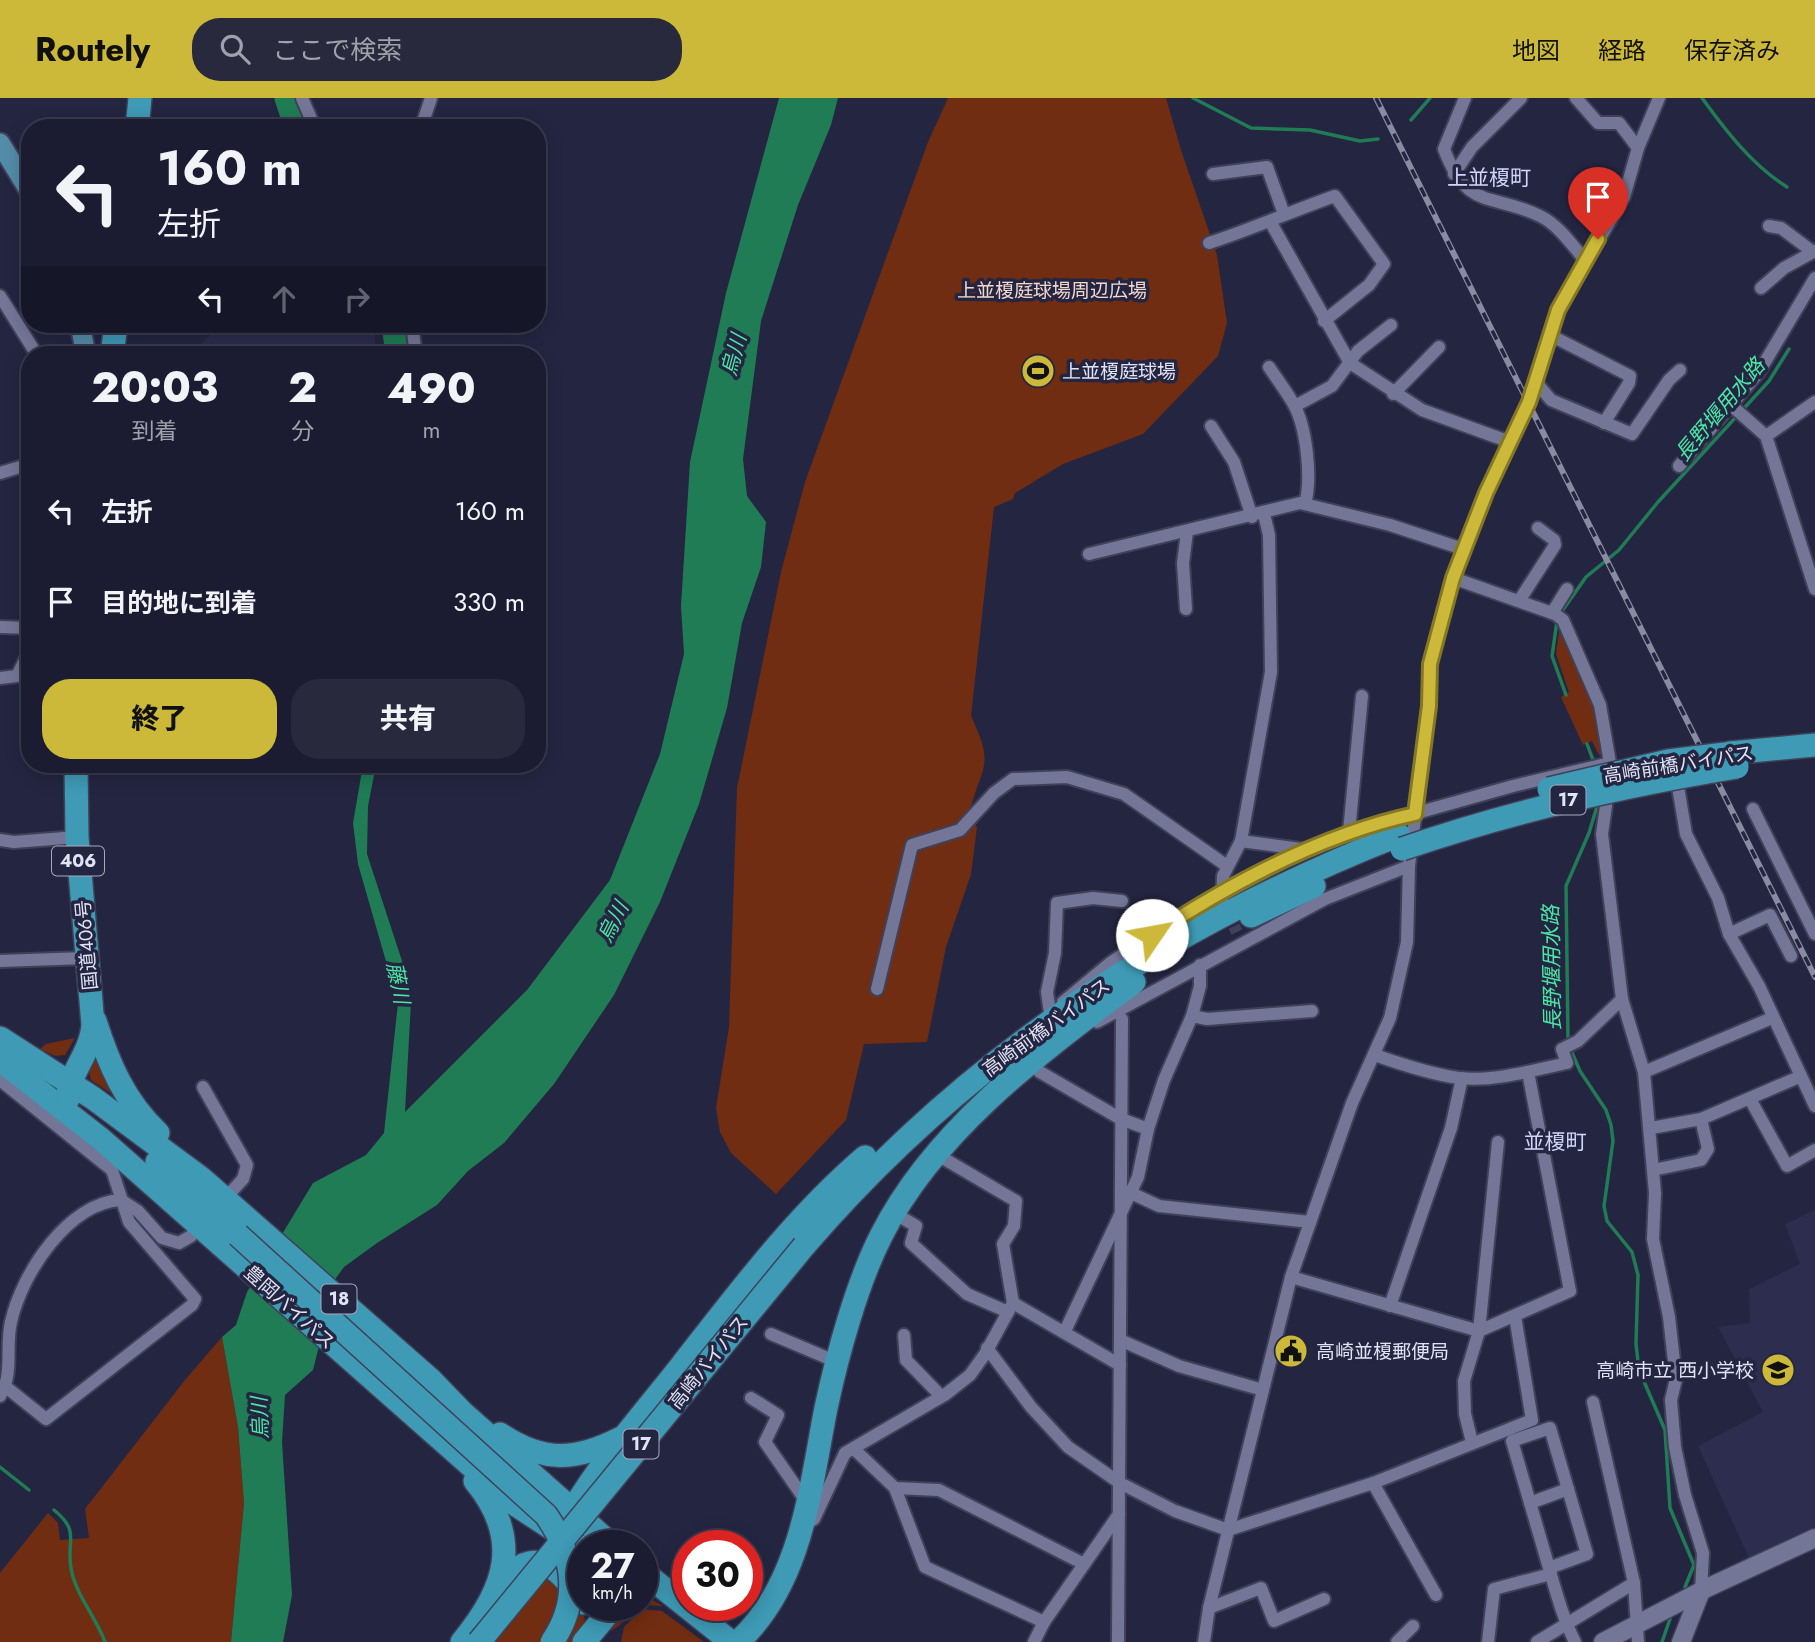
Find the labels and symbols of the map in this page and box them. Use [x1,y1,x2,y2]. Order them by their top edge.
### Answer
district label: 上並榎町 [1447,163,1531,193]
pin [1568,167,1628,239]
park label: 上並榎庭球場周辺広場 [957,277,1147,304]
water label: 烏川 [714,329,754,379]
water label: 長野堰用水路 [1668,351,1773,468]
sports icon: 上並榎庭球場 [1019,352,1057,390]
place label: 上並榎庭球場 [1062,358,1176,385]
street label: 高崎前橋バイパス [1601,739,1755,790]
road number: 17 [1550,786,1586,814]
road number: 406 [52,846,104,876]
water label: 烏川 [590,895,637,948]
position arrow [1115,898,1189,972]
street label: 国道406号 [69,899,104,991]
water label: 長野堰用水路 [1536,903,1568,1031]
water label: 藤川 [379,960,417,1008]
street label: 高崎前橋バイパス [977,972,1116,1083]
district label: 並榎町 [1524,1127,1587,1157]
street label: 豊岡バイパス [238,1259,341,1355]
road number: 18 [322,1284,356,1314]
street label: 高崎バイパス [662,1310,755,1415]
public building icon: 高崎並榎郵便局 [1272,1332,1310,1370]
place label: 高崎並榎郵便局 [1316,1338,1449,1365]
school or university icon: 高崎市立 西小学校 [1759,1351,1797,1389]
place label: 高崎市立 西小学校 [1596,1357,1754,1384]
water label: 烏川 [244,1394,276,1440]
road number: 17 [624,1429,658,1458]
speed limit sign: 30 [672,1530,763,1621]

